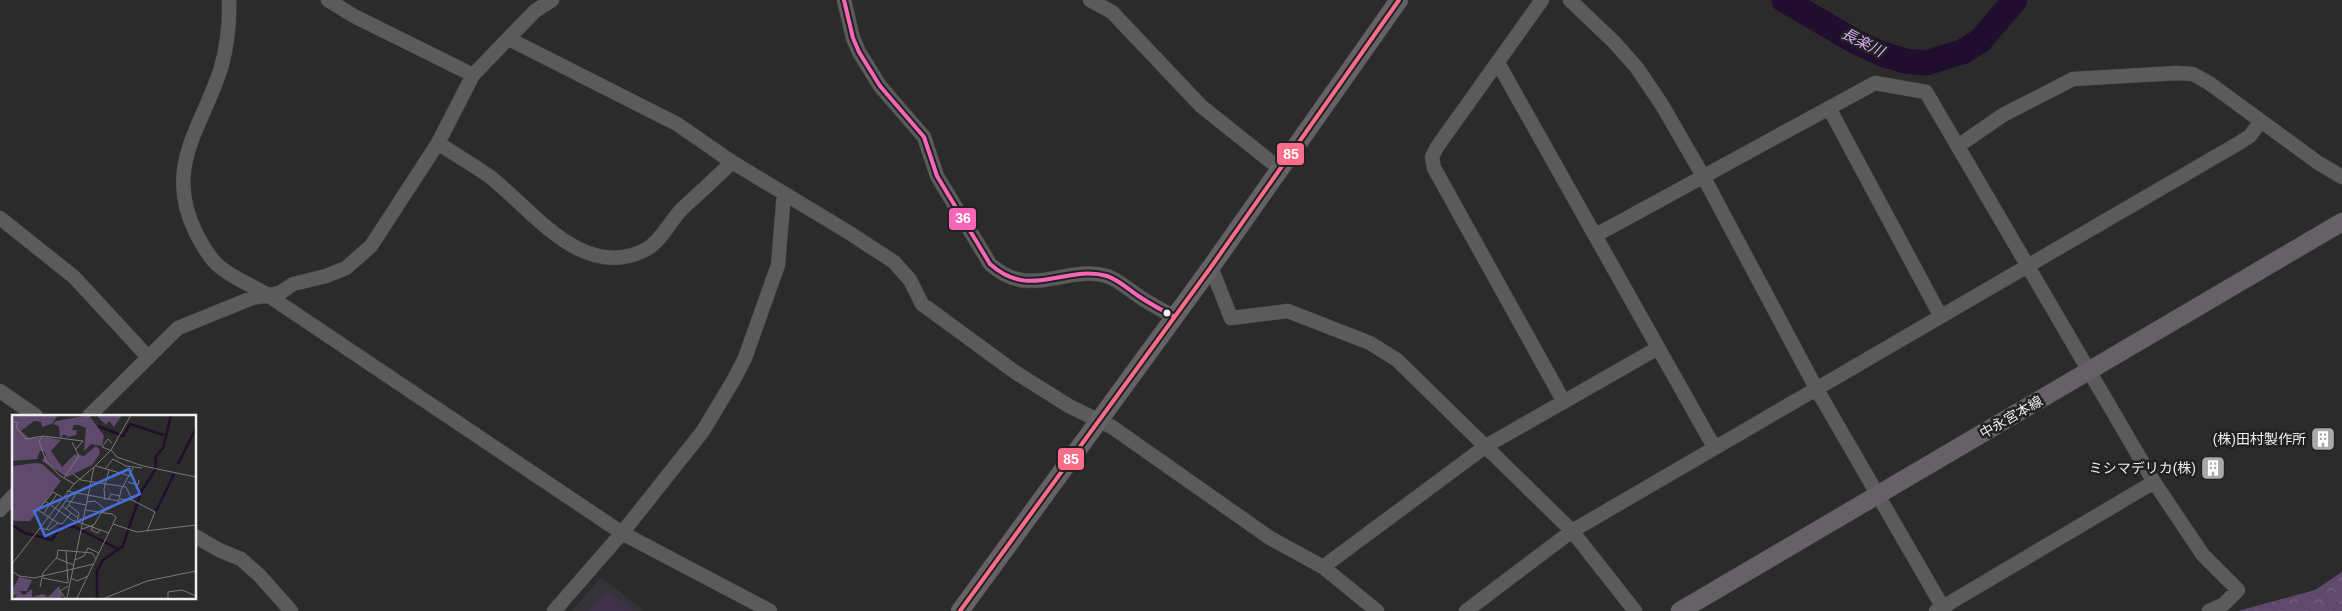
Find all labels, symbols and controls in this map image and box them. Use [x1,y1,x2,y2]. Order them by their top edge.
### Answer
water label: 長楽川 [1839,24,1889,61]
line badge: 85 [1276,142,1305,166]
text: 85 [1283,146,1299,162]
line badge: 36 [948,207,977,231]
text: 36 [955,210,971,226]
unlabelled marker [1162,308,1172,318]
street label: 中永宮本線 [1977,393,2045,441]
inset map [12,415,196,598]
building icon: (株)田村製作所 [2310,426,2336,452]
place label: (株)田村製作所 [2213,431,2306,447]
line badge: 85 [1057,447,1085,471]
text: 85 [1063,451,1079,467]
building icon: ミシマデリカ(株) [2200,455,2226,481]
place label: ミシマデリカ(株) [2089,460,2196,476]

